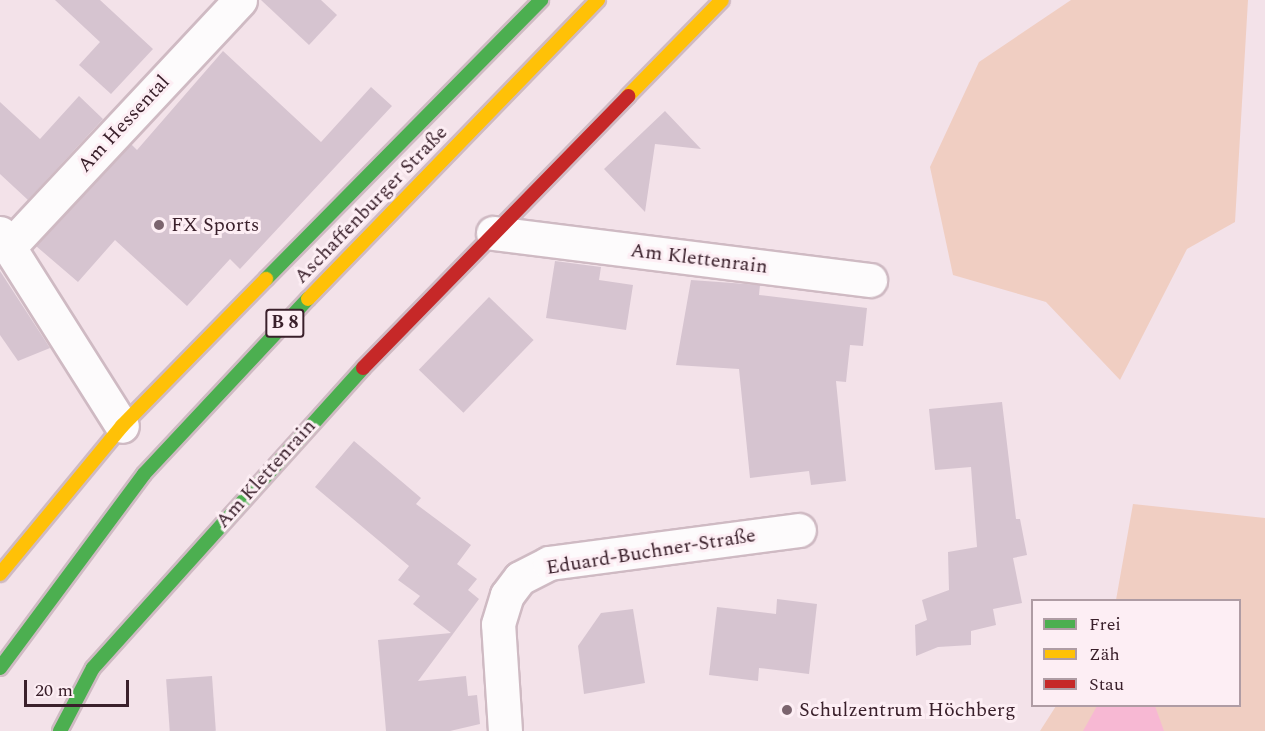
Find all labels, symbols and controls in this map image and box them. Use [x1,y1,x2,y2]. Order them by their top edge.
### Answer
street label: Am Hessental [73,70,175,178]
street label: Aschaffenburger Straße [289,121,453,289]
place label: FX Sports [171,213,259,237]
marker: FX Sports [152,218,166,232]
street label: Am Klettenrain [629,239,769,279]
road number: B 8 [264,308,306,338]
street label: Am Klettenrain [211,415,321,533]
street label: Eduard-Buchner-Straße [545,524,757,580]
legend [1031,599,1241,707]
text: Frei [1089,611,1121,638]
text: Zäh [1089,641,1120,668]
scale bar [27,668,132,706]
text: Stau [1089,671,1124,698]
text: 20 m [35,677,73,704]
place label: Schulzentrum Höchberg [799,698,1016,722]
marker: Schulzentrum Höchberg [780,703,794,717]

